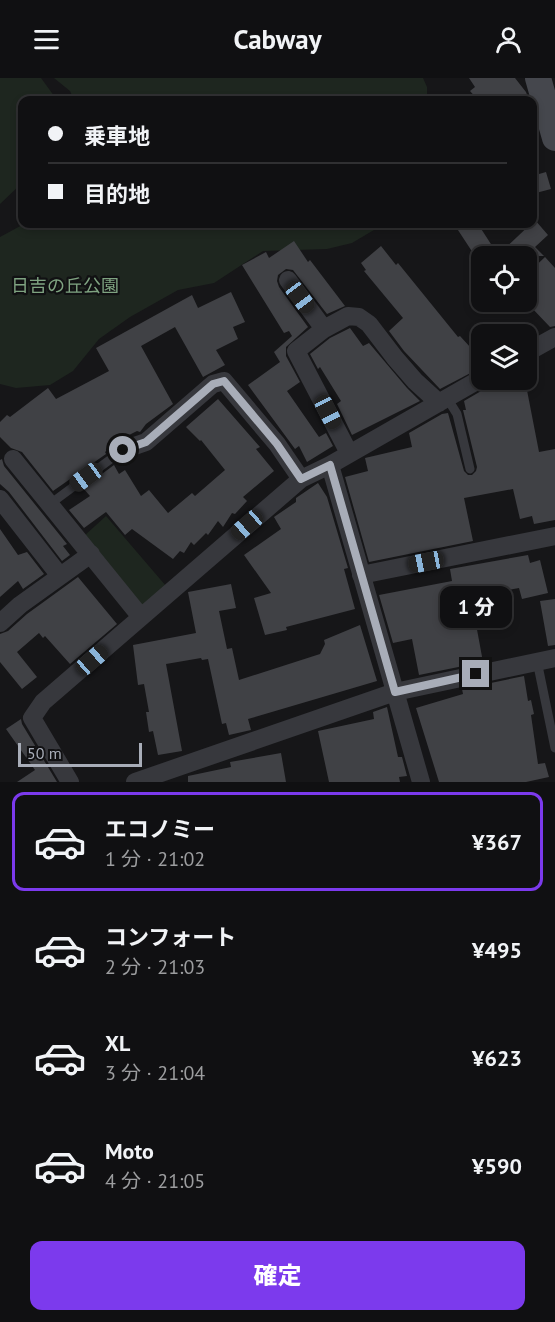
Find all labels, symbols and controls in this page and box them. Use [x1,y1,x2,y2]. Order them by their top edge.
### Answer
text: Cabway [233,22,322,56]
icon: menu [30,23,63,56]
icon: person [492,23,525,56]
text: 乗車地 [84,122,150,150]
text: 目的地 [84,180,150,208]
map controls [471,246,537,390]
button: locate [471,246,537,312]
park label: 日吉の丘公園 [11,274,119,297]
car [282,277,318,317]
button: layers [471,324,537,390]
car [312,392,344,432]
route start [109,436,136,463]
car [66,459,106,495]
car [228,506,266,544]
car [407,550,445,574]
callout: 1 分 [440,587,512,629]
text: 1 分 [458,594,494,620]
car [73,641,111,679]
route end [462,660,489,687]
scale bar [18,740,142,768]
text: 50 m [27,743,62,763]
icon: car [33,815,87,869]
text: エコノミー [105,815,215,843]
text: ¥367 [472,828,522,856]
text: 1 分 · 21:02 [105,846,205,872]
icon: car [33,923,87,977]
text: コンフォート [105,923,236,951]
text: ¥495 [472,936,522,964]
text: 2 分 · 21:03 [105,954,205,980]
text: XL [105,1029,130,1057]
icon: car [33,1031,87,1085]
text: ¥623 [472,1044,522,1072]
text: 3 分 · 21:04 [105,1060,205,1086]
text: Moto [105,1137,154,1165]
icon: car [33,1139,87,1193]
text: ¥590 [472,1152,522,1180]
text: 4 分 · 21:05 [105,1168,205,1194]
button: 確定 [30,1241,525,1310]

